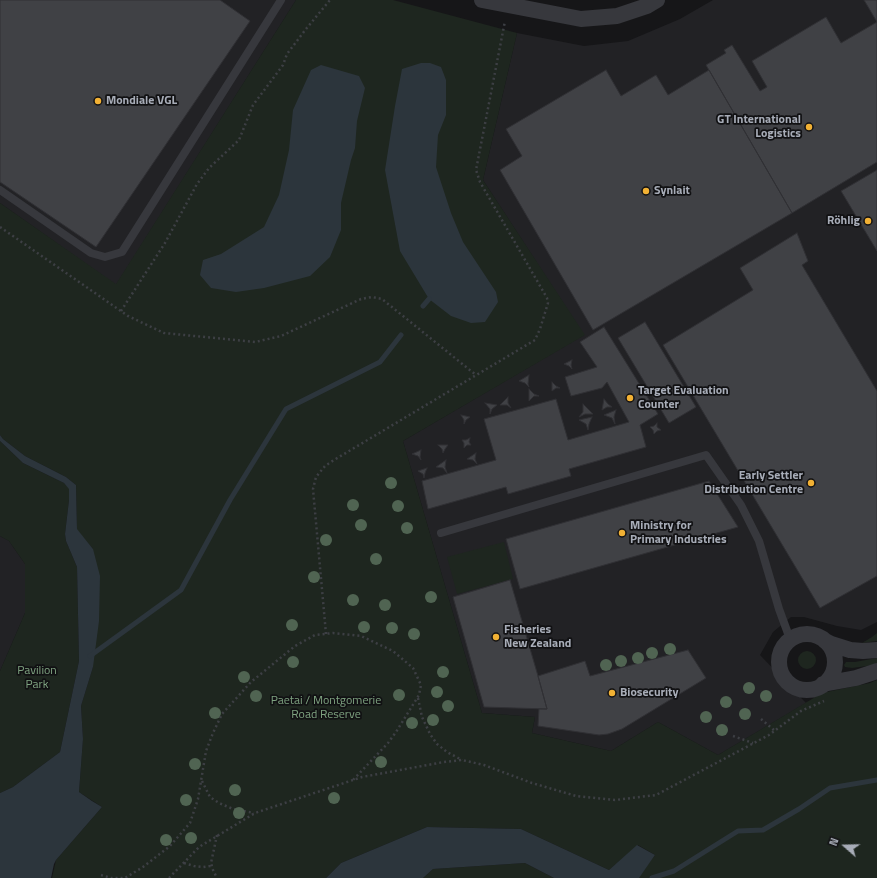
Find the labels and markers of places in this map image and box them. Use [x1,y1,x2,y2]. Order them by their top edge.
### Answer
place label: Mondiale VGL [106,94,177,108]
marker: Mondiale VGL [93,96,103,106]
place label: GT International Logistics [717,113,801,141]
marker: GT International Logistics [804,122,814,132]
place label: Synlait [654,184,690,198]
marker: Synlait [641,186,651,196]
place label: Röhlig [827,214,860,228]
marker: Röhlig [863,216,873,226]
place label: Target Evaluation Counter [638,384,729,412]
marker: Target Evaluation Counter [625,393,635,403]
place label: Early Settler Distribution Centre [704,469,803,497]
marker: Early Settler Distribution Centre [806,478,816,488]
place label: Ministry for Primary Industries [630,519,727,547]
marker: Ministry for Primary Industries [617,528,627,538]
place label: Fisheries New Zealand [504,623,571,651]
marker: Fisheries New Zealand [491,632,501,642]
place label: Biosecurity [620,686,678,700]
marker: Biosecurity [607,688,617,698]

